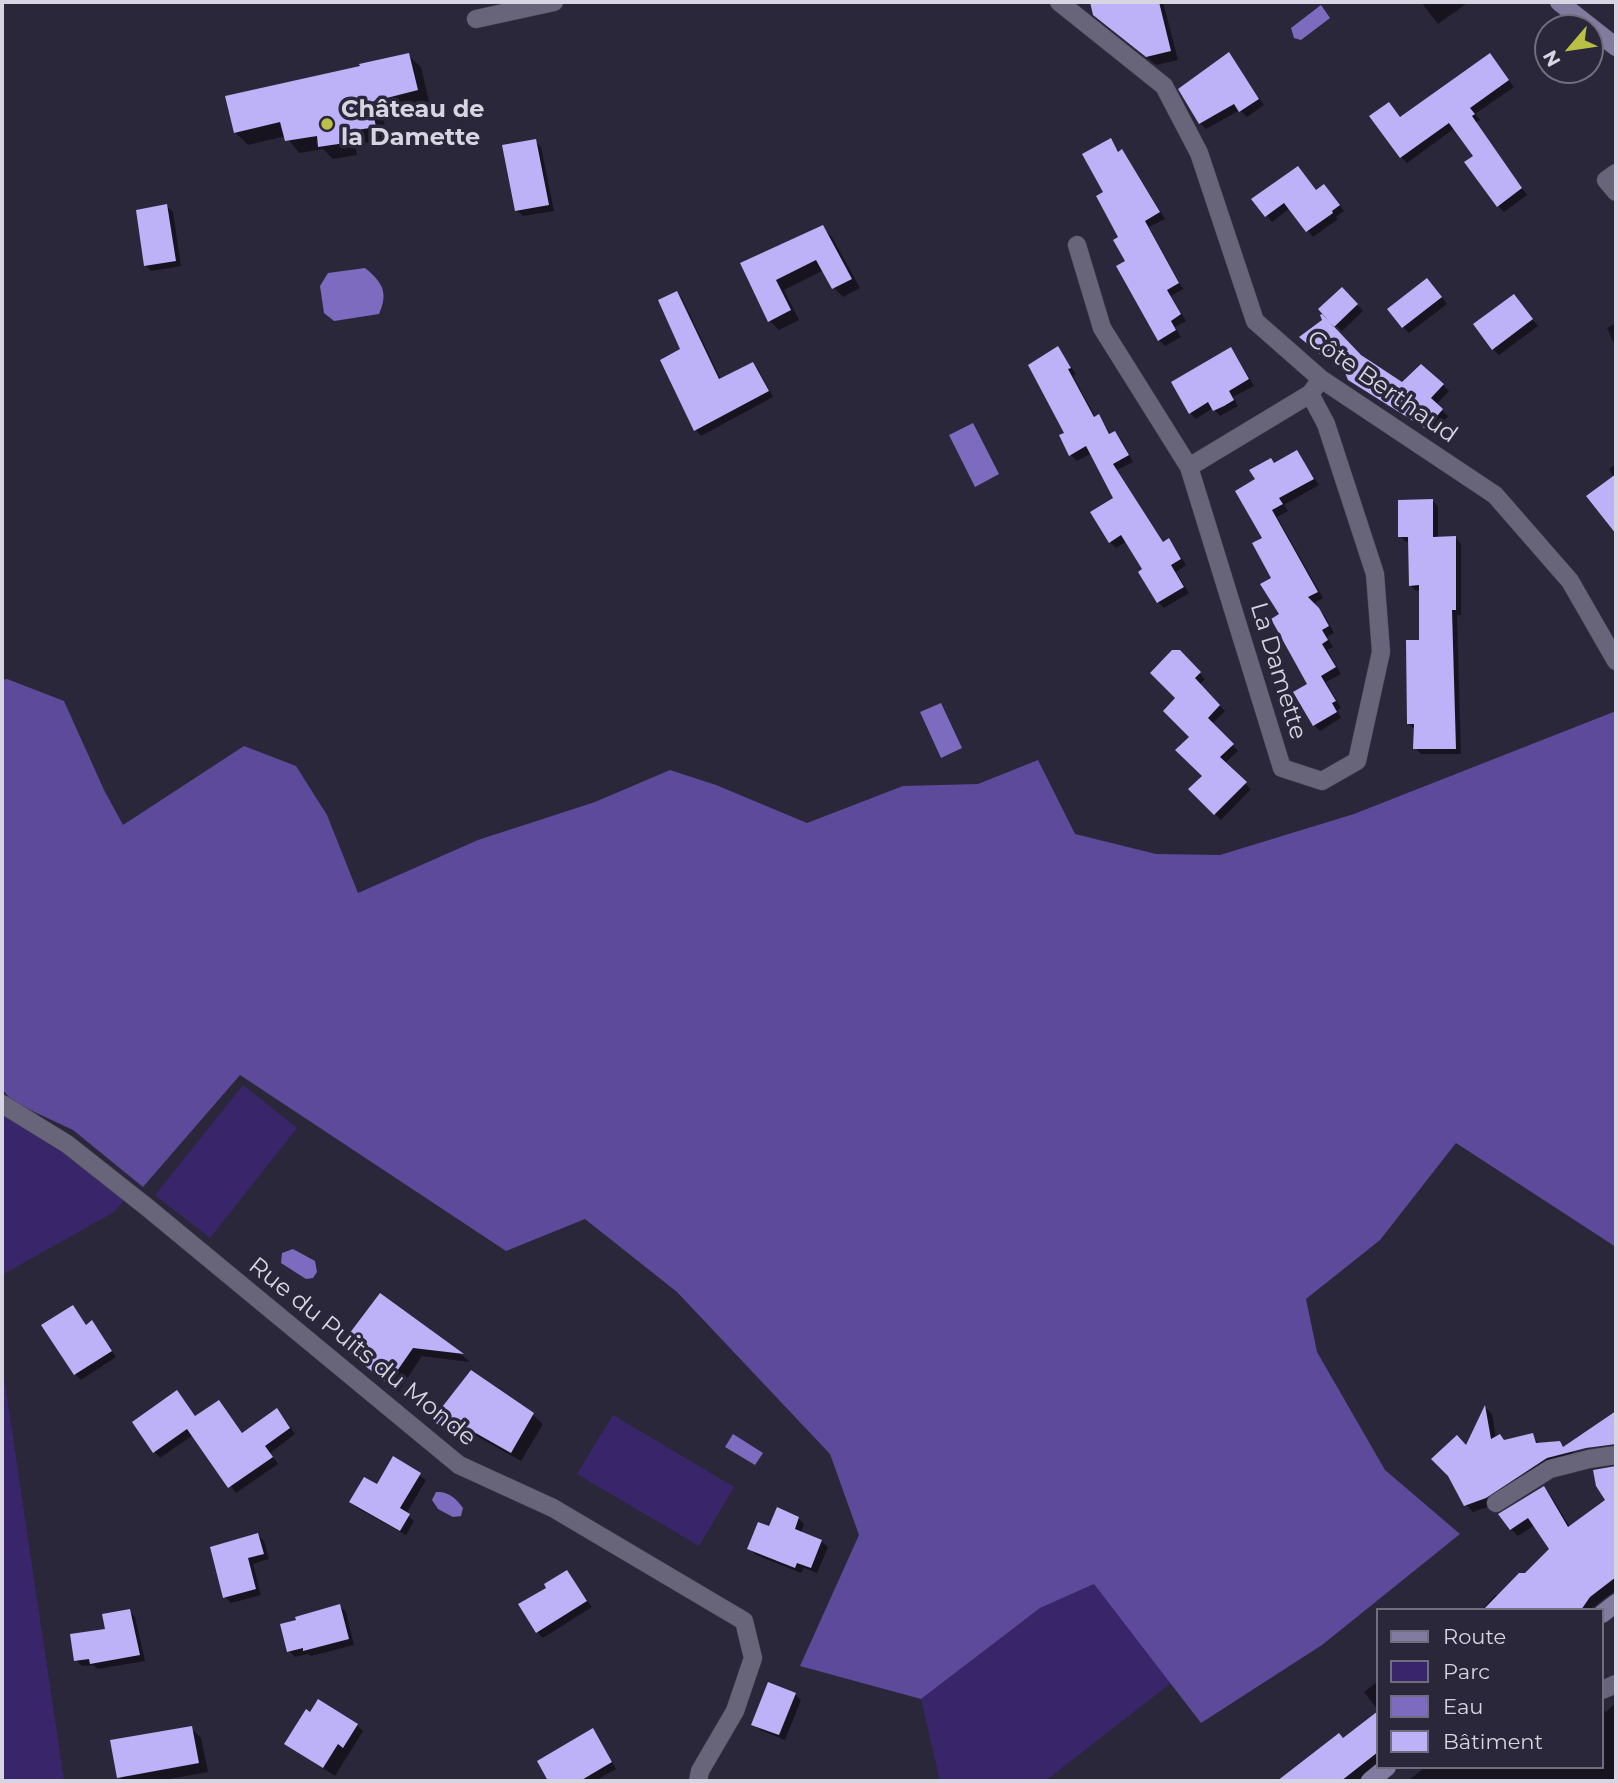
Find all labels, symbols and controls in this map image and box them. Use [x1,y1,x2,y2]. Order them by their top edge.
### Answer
north arrow [1534,14,1604,84]
text: N [1538,46,1566,71]
place label: Château de la Damette [341,96,484,152]
marker: Château de la Damette [319,116,335,132]
street label: Côte Berthaud [1301,325,1463,449]
street label: La Damette [1244,599,1312,743]
street label: Rue du Puits du Monde [243,1251,481,1453]
legend [1376,1608,1604,1769]
text: Route [1443,1624,1506,1649]
text: Parc [1443,1659,1490,1684]
text: Eau [1443,1694,1483,1719]
text: Bâtiment [1443,1729,1543,1754]

